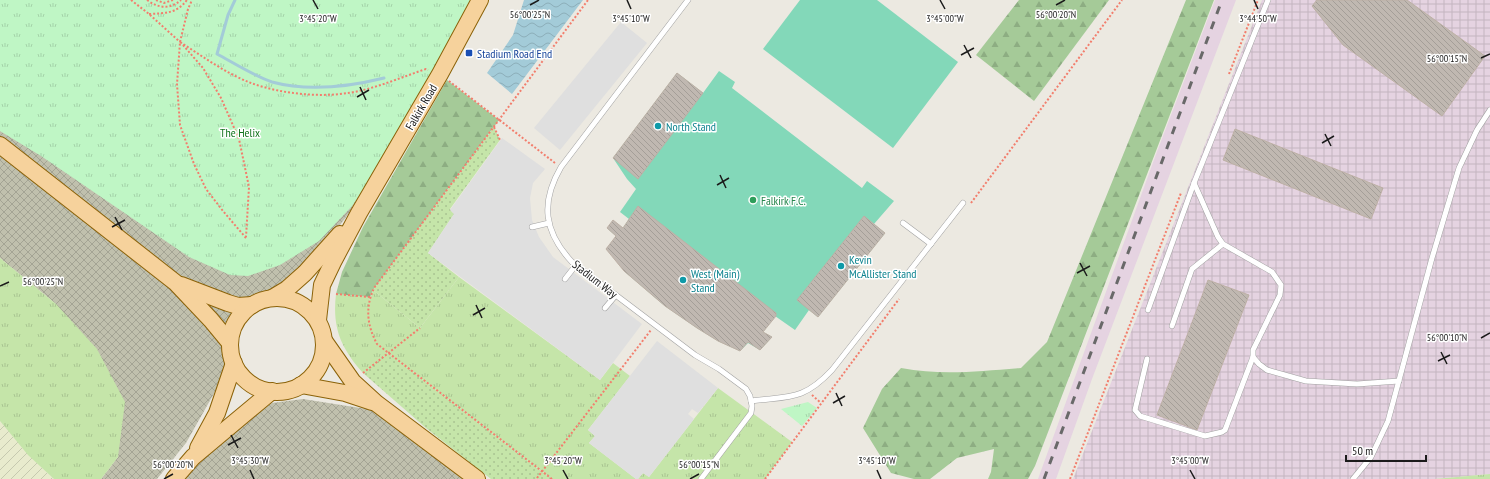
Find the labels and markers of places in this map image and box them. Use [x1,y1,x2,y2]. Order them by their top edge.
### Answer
place label: Stadium Road End [477,46,552,61]
marker: Stadium Road End [464,48,474,58]
place label: North Stand [666,119,716,134]
marker: North Stand [653,121,663,131]
place label: Falkirk F.C. [761,193,806,208]
marker: Falkirk F.C. [748,195,758,205]
place label: Kevin McAllister Stand [849,252,917,281]
marker: Kevin McAllister Stand [836,261,846,271]
place label: West (Main) Stand [691,266,740,295]
marker: West (Main) Stand [678,275,688,285]

